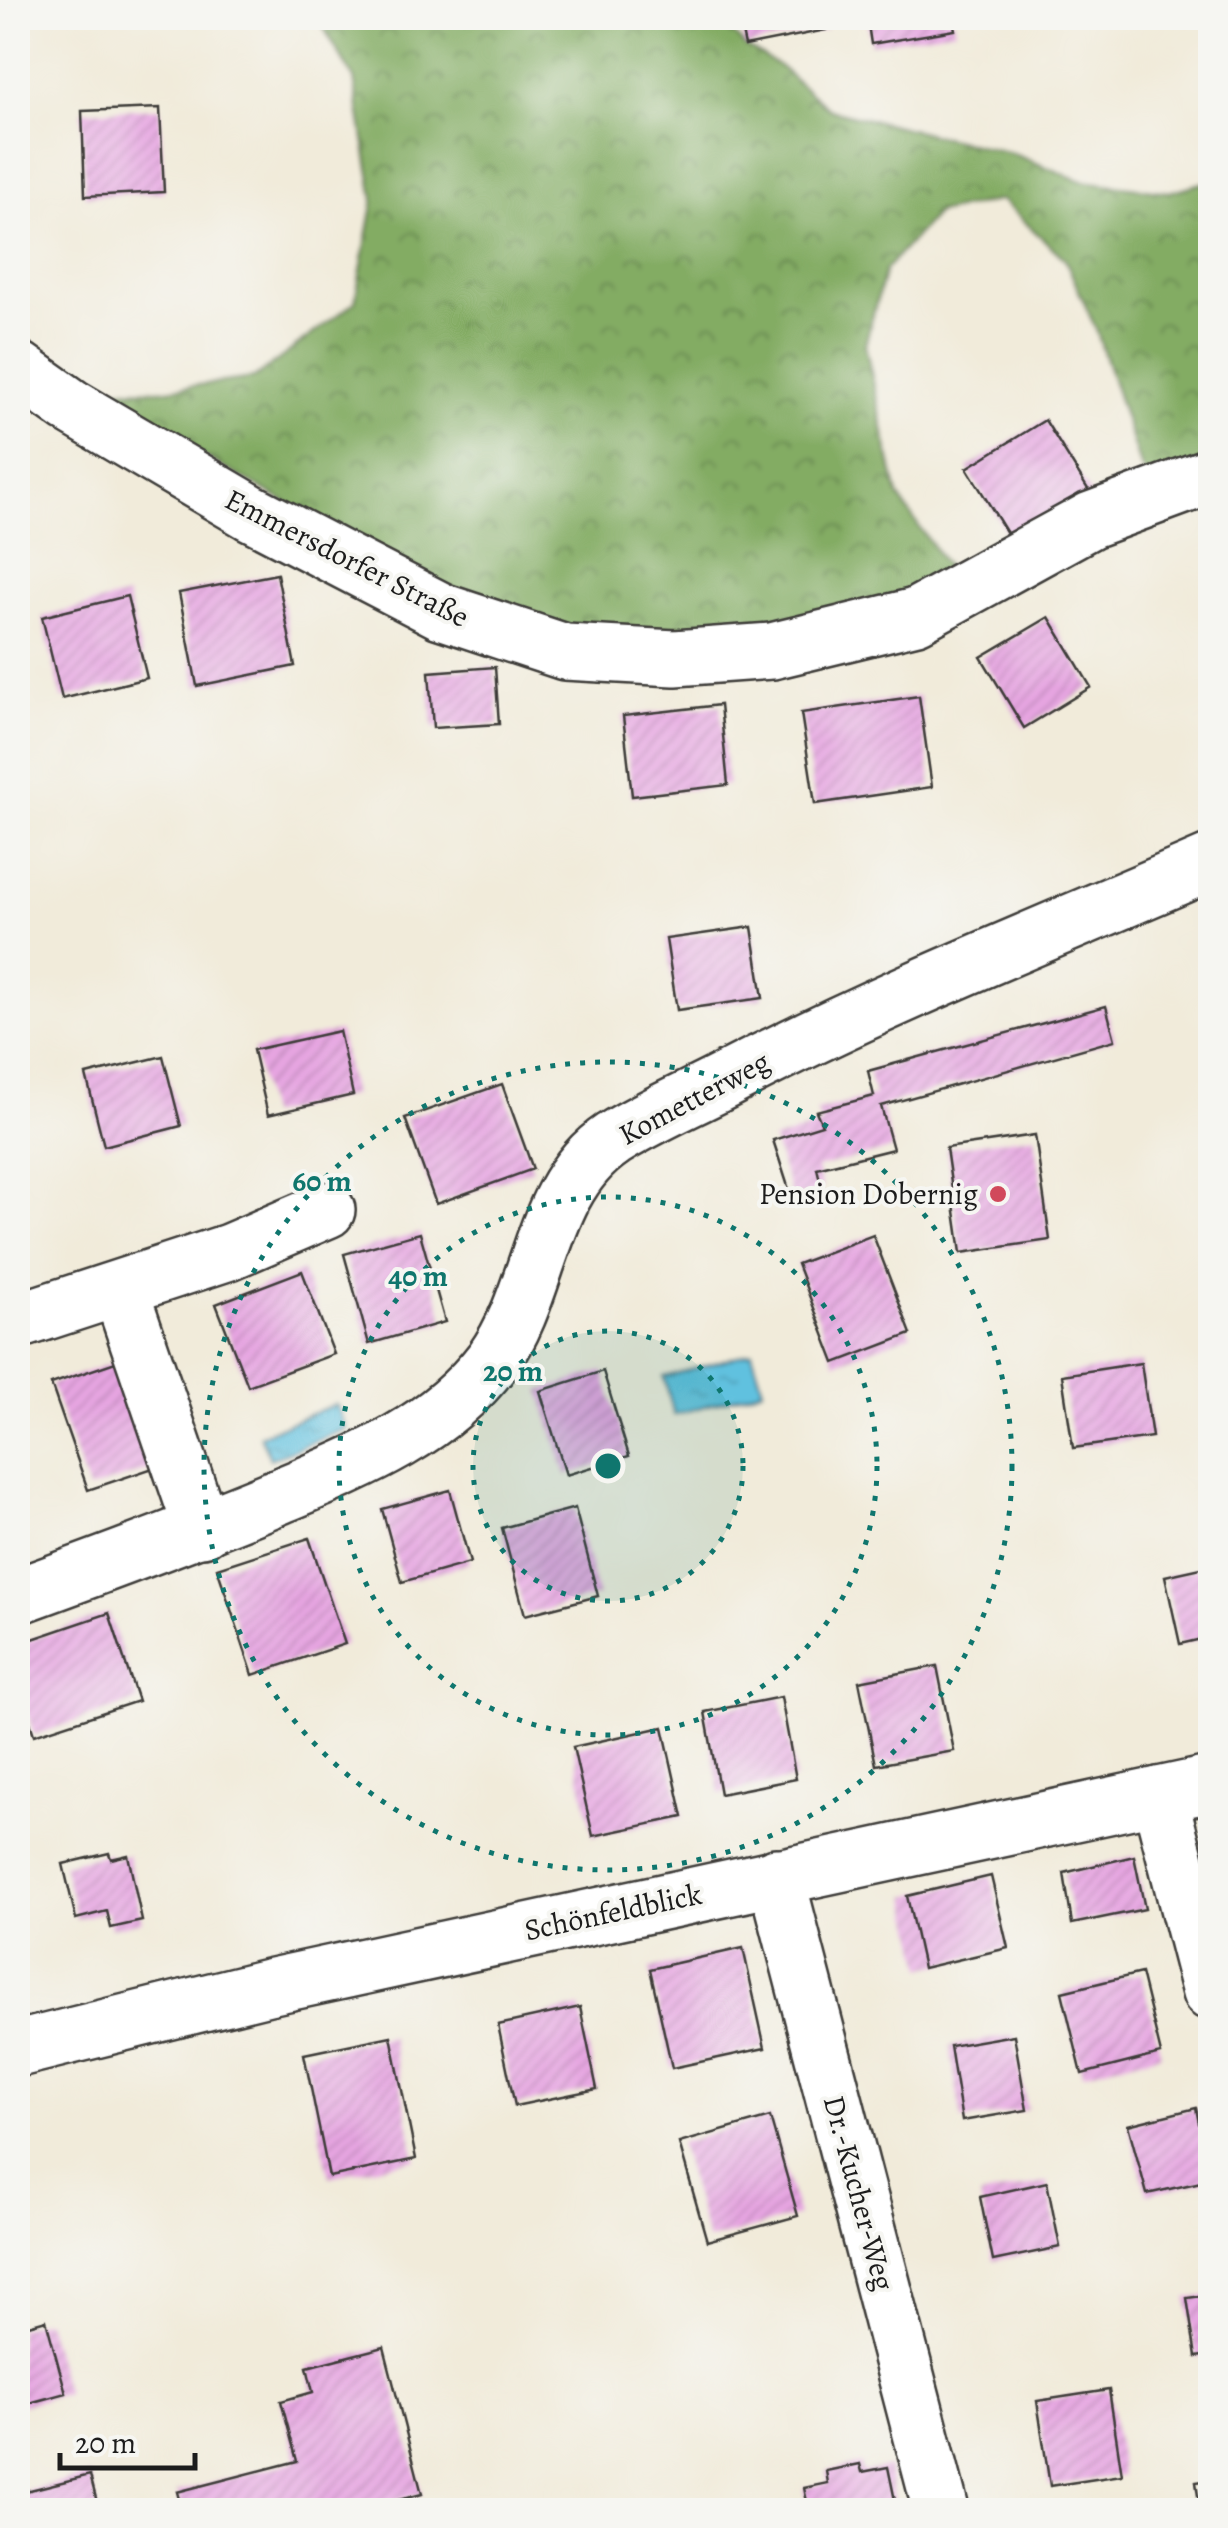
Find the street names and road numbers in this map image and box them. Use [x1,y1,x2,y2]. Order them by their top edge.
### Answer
street label: Emmersdorfer Straße [218,479,476,637]
street label: Kometterweg [612,1042,776,1154]
street label: Schönfeldblick [521,1874,705,1950]
street label: Dr.-Kucher-Weg [814,2091,904,2295]

